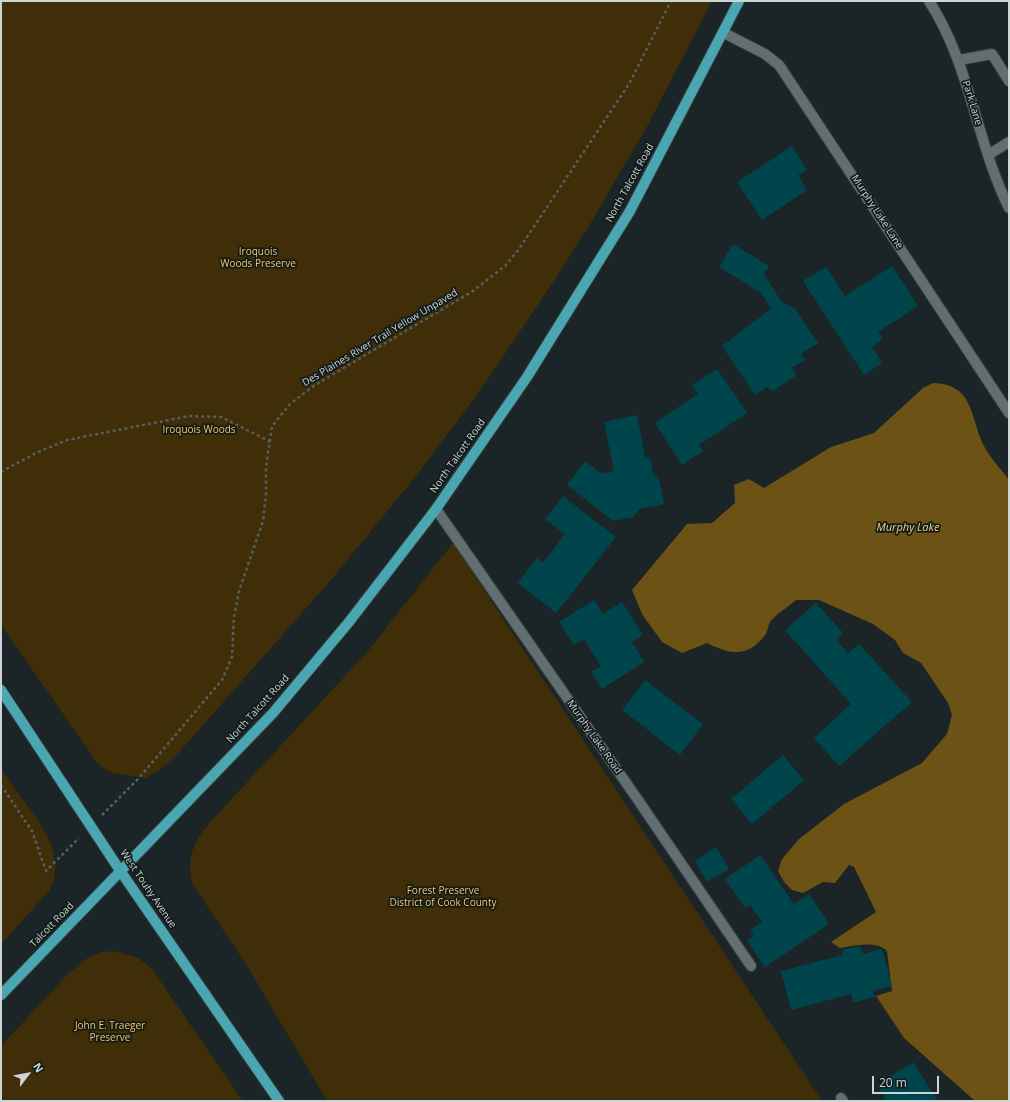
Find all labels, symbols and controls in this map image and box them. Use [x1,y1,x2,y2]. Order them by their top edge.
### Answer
street label: Park Lane [960,79,984,127]
street label: North Talcott Road [603,142,657,224]
street label: Murphy Lake Lane [849,173,905,251]
park label: Iroquois Woods Preserve [220,246,296,270]
street label: Des Plaines River Trail Yellow Unpaved [300,287,460,389]
street label: North Talcott Road [428,417,488,495]
park label: Iroquois Woods [162,424,236,436]
water label: Murphy Lake [877,521,939,535]
street label: North Talcott Road [224,672,292,746]
street label: Murphy Lake Road [564,698,624,776]
street label: West Touhy Avenue [117,848,179,930]
park label: Forest Preserve District of Cook County [390,885,496,908]
street label: Talcott Road [28,900,76,950]
park label: John E. Traeger Preserve [75,1020,145,1044]
north arrow [8,1054,48,1094]
text: N [30,1060,47,1075]
scale bar [874,1068,941,1094]
text: 20 m [879,1074,907,1091]

